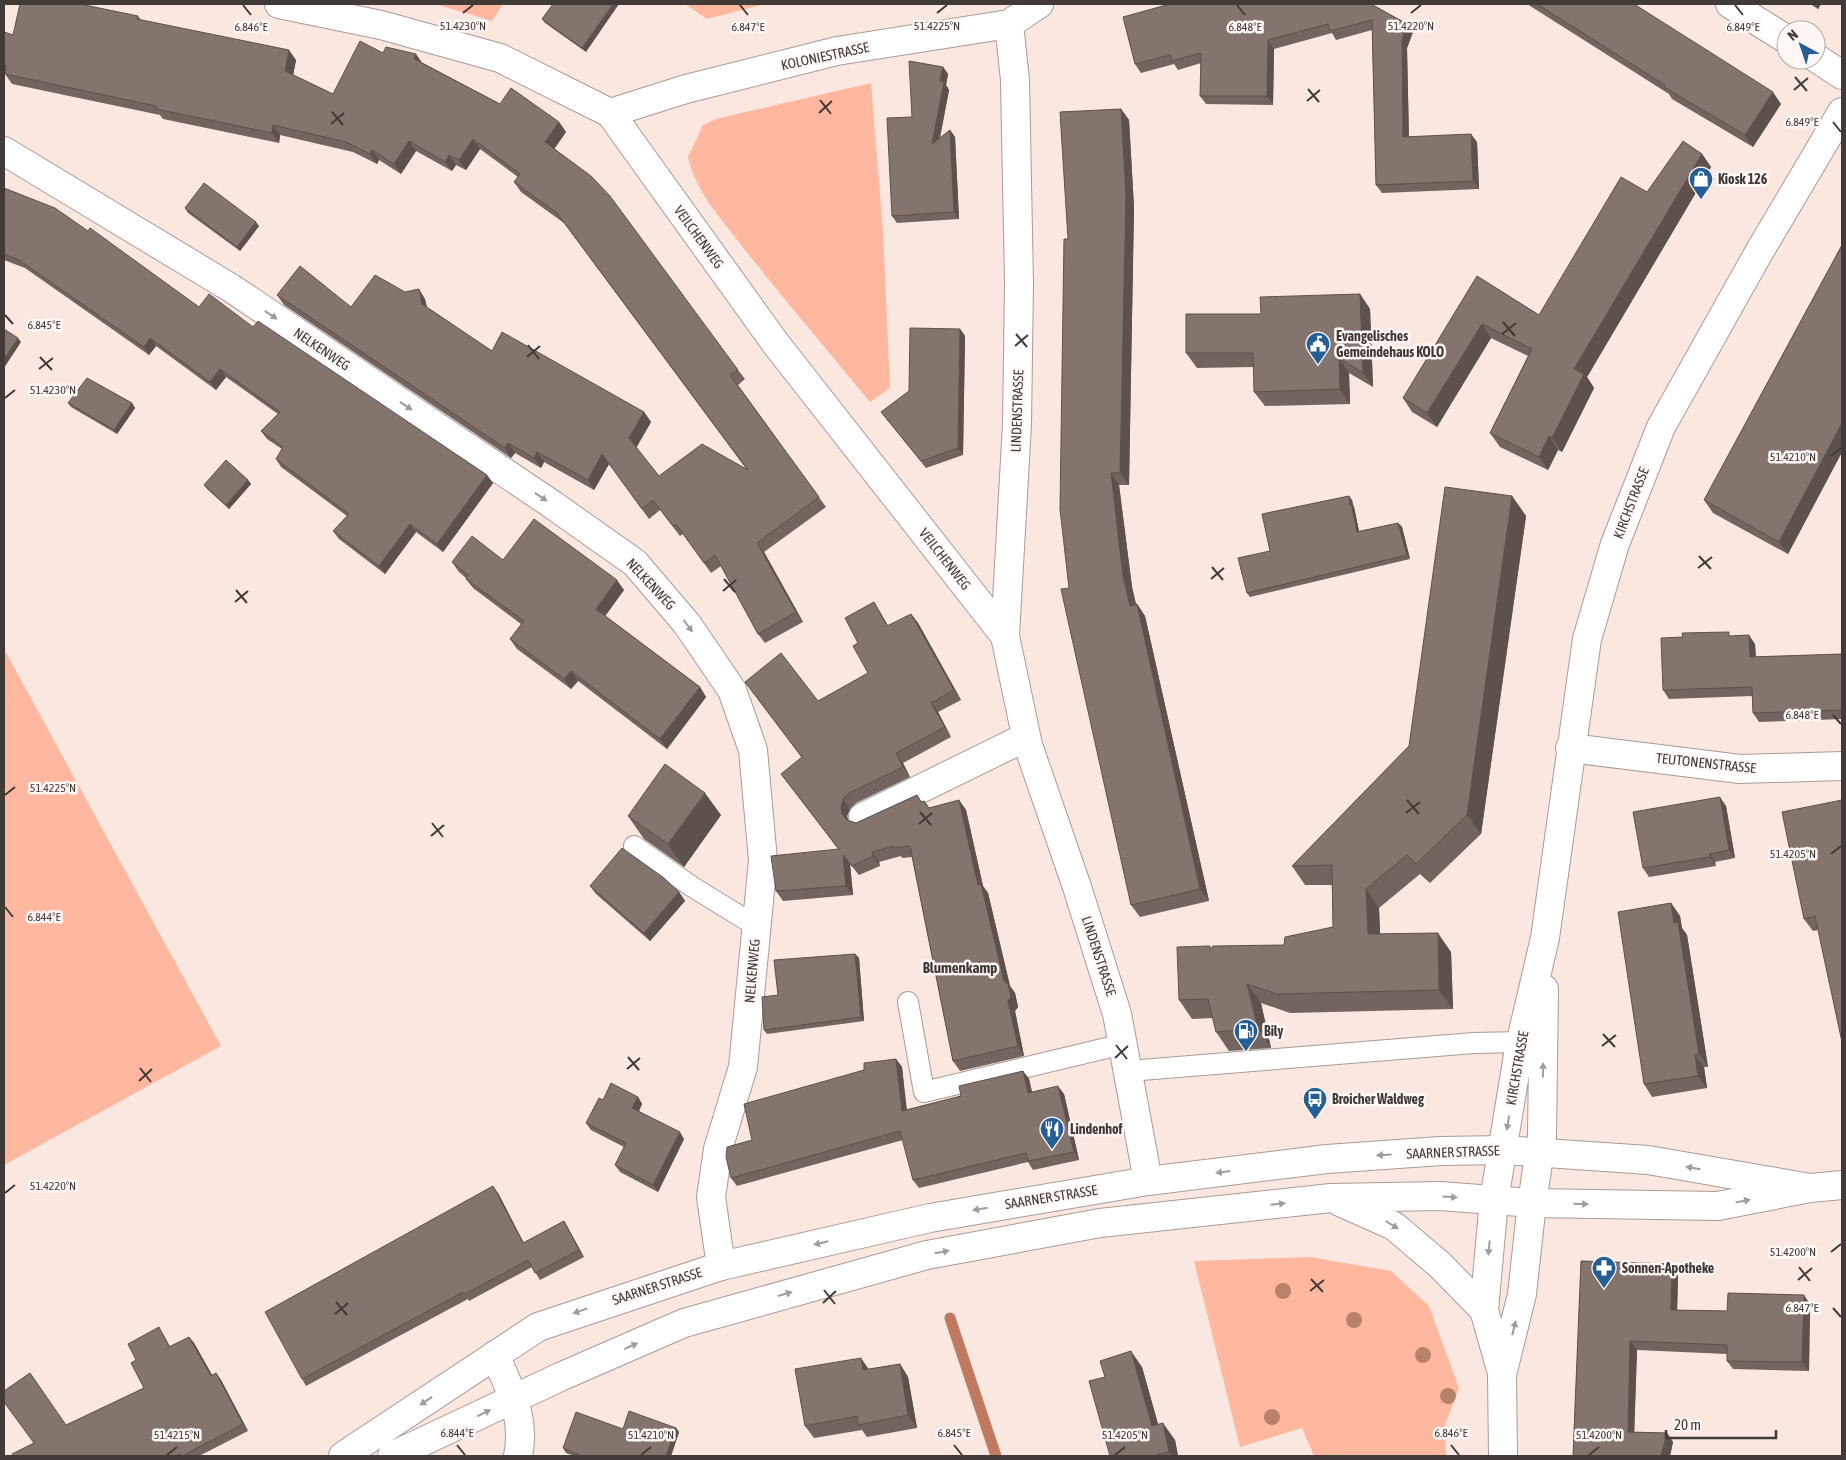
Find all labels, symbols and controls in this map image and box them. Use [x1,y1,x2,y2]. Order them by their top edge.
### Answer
text: 51.4230°N [440,19,486,33]
text: 51.4225°N [914,19,960,33]
text: 51.4220°N [1388,19,1434,33]
text: 6.846°E [234,20,268,34]
text: 6.847°E [731,20,765,34]
text: 6.848°E [1228,20,1262,34]
text: 6.849°E [1726,20,1760,34]
north arrow [1776,20,1826,70]
text: N [1784,26,1801,44]
street label: KOLONIESTRASSE [780,39,870,73]
text: 6.849°E [1785,115,1819,129]
shop icon: Kiosk 126 [1688,166,1714,200]
place label: Kiosk 126 [1718,171,1768,187]
street label: VEILCHENWEG [671,202,727,272]
one-way arrow [265,310,278,320]
text: 6.845°E [27,318,61,332]
street label: NELKENWEG [291,324,353,374]
place label: Evangelisches Gemeindehaus KOLO [1336,328,1444,360]
public building icon: Evangelisches Gemeindehaus KOLO [1305,331,1331,365]
street label: LINDENSTRASSE [1008,369,1026,453]
text: 51.4230°N [30,383,76,397]
one-way arrow [399,401,413,411]
text: 51.4210°N [1770,450,1816,464]
street label: KIRCHSTRASSE [1610,465,1652,541]
one-way arrow [534,492,547,502]
street label: VEILCHENWEG [916,525,974,593]
street label: NELKENWEG [623,555,679,613]
one-way arrow [683,619,693,633]
text: 6.848°E [1785,708,1819,722]
street label: TEUTONENSTRASSE [1655,750,1757,776]
text: 51.4225°N [30,781,76,795]
text: 51.4205°N [1770,847,1816,861]
text: 6.844°E [27,910,61,924]
street label: LINDENSTRASSE [1079,914,1119,998]
street label: NELKENWEG [741,938,763,1004]
district label: Blumenkamp [923,959,997,976]
fuel station icon: Bily [1233,1018,1259,1052]
place label: Bily [1264,1023,1283,1039]
street label: KIRCHSTRASSE [1503,1029,1531,1106]
one-way arrow [1539,1061,1547,1077]
bus stop icon: Broicher Waldweg [1302,1086,1328,1120]
place label: Broicher Waldweg [1332,1091,1425,1107]
one-way arrow [1503,1115,1511,1131]
restaurant icon: Lindenhof [1039,1116,1065,1150]
place label: Lindenhof [1070,1121,1123,1137]
street label: SAARNER STRASSE [1406,1142,1500,1162]
one-way arrow [1376,1151,1392,1159]
one-way arrow [1685,1163,1701,1171]
one-way arrow [1215,1168,1231,1176]
text: 51.4220°N [30,1179,76,1193]
street label: SAARNER STRASSE [1004,1182,1098,1212]
one-way arrow [1442,1193,1458,1201]
one-way arrow [1735,1197,1750,1205]
one-way arrow [1270,1200,1286,1208]
one-way arrow [1573,1200,1589,1208]
one-way arrow [971,1206,987,1214]
one-way arrow [1385,1221,1398,1230]
one-way arrow [813,1239,828,1247]
one-way arrow [1485,1240,1493,1256]
text: 51.4200°N [1770,1245,1816,1259]
one-way arrow [934,1248,950,1256]
pharmacy icon: Sonnen-Apotheke [1591,1255,1617,1289]
place label: Sonnen-Apotheke [1622,1260,1714,1276]
street label: SAARNER STRASSE [610,1264,704,1308]
one-way arrow [778,1290,793,1298]
text: 6.847°E [1785,1301,1819,1315]
one-way arrow [573,1308,588,1316]
one-way arrow [1510,1320,1518,1335]
one-way arrow [624,1341,638,1349]
one-way arrow [419,1396,432,1406]
scale bar [1666,1408,1776,1440]
one-way arrow [476,1409,491,1417]
text: 20 m [1674,1416,1701,1433]
text: 6.844°E [440,1426,474,1440]
text: 6.845°E [937,1426,971,1440]
text: 6.846°E [1434,1426,1468,1440]
text: 51.4215°N [154,1428,200,1442]
text: 51.4210°N [628,1428,674,1442]
text: 51.4205°N [1102,1428,1148,1442]
text: 51.4200°N [1576,1428,1622,1442]

